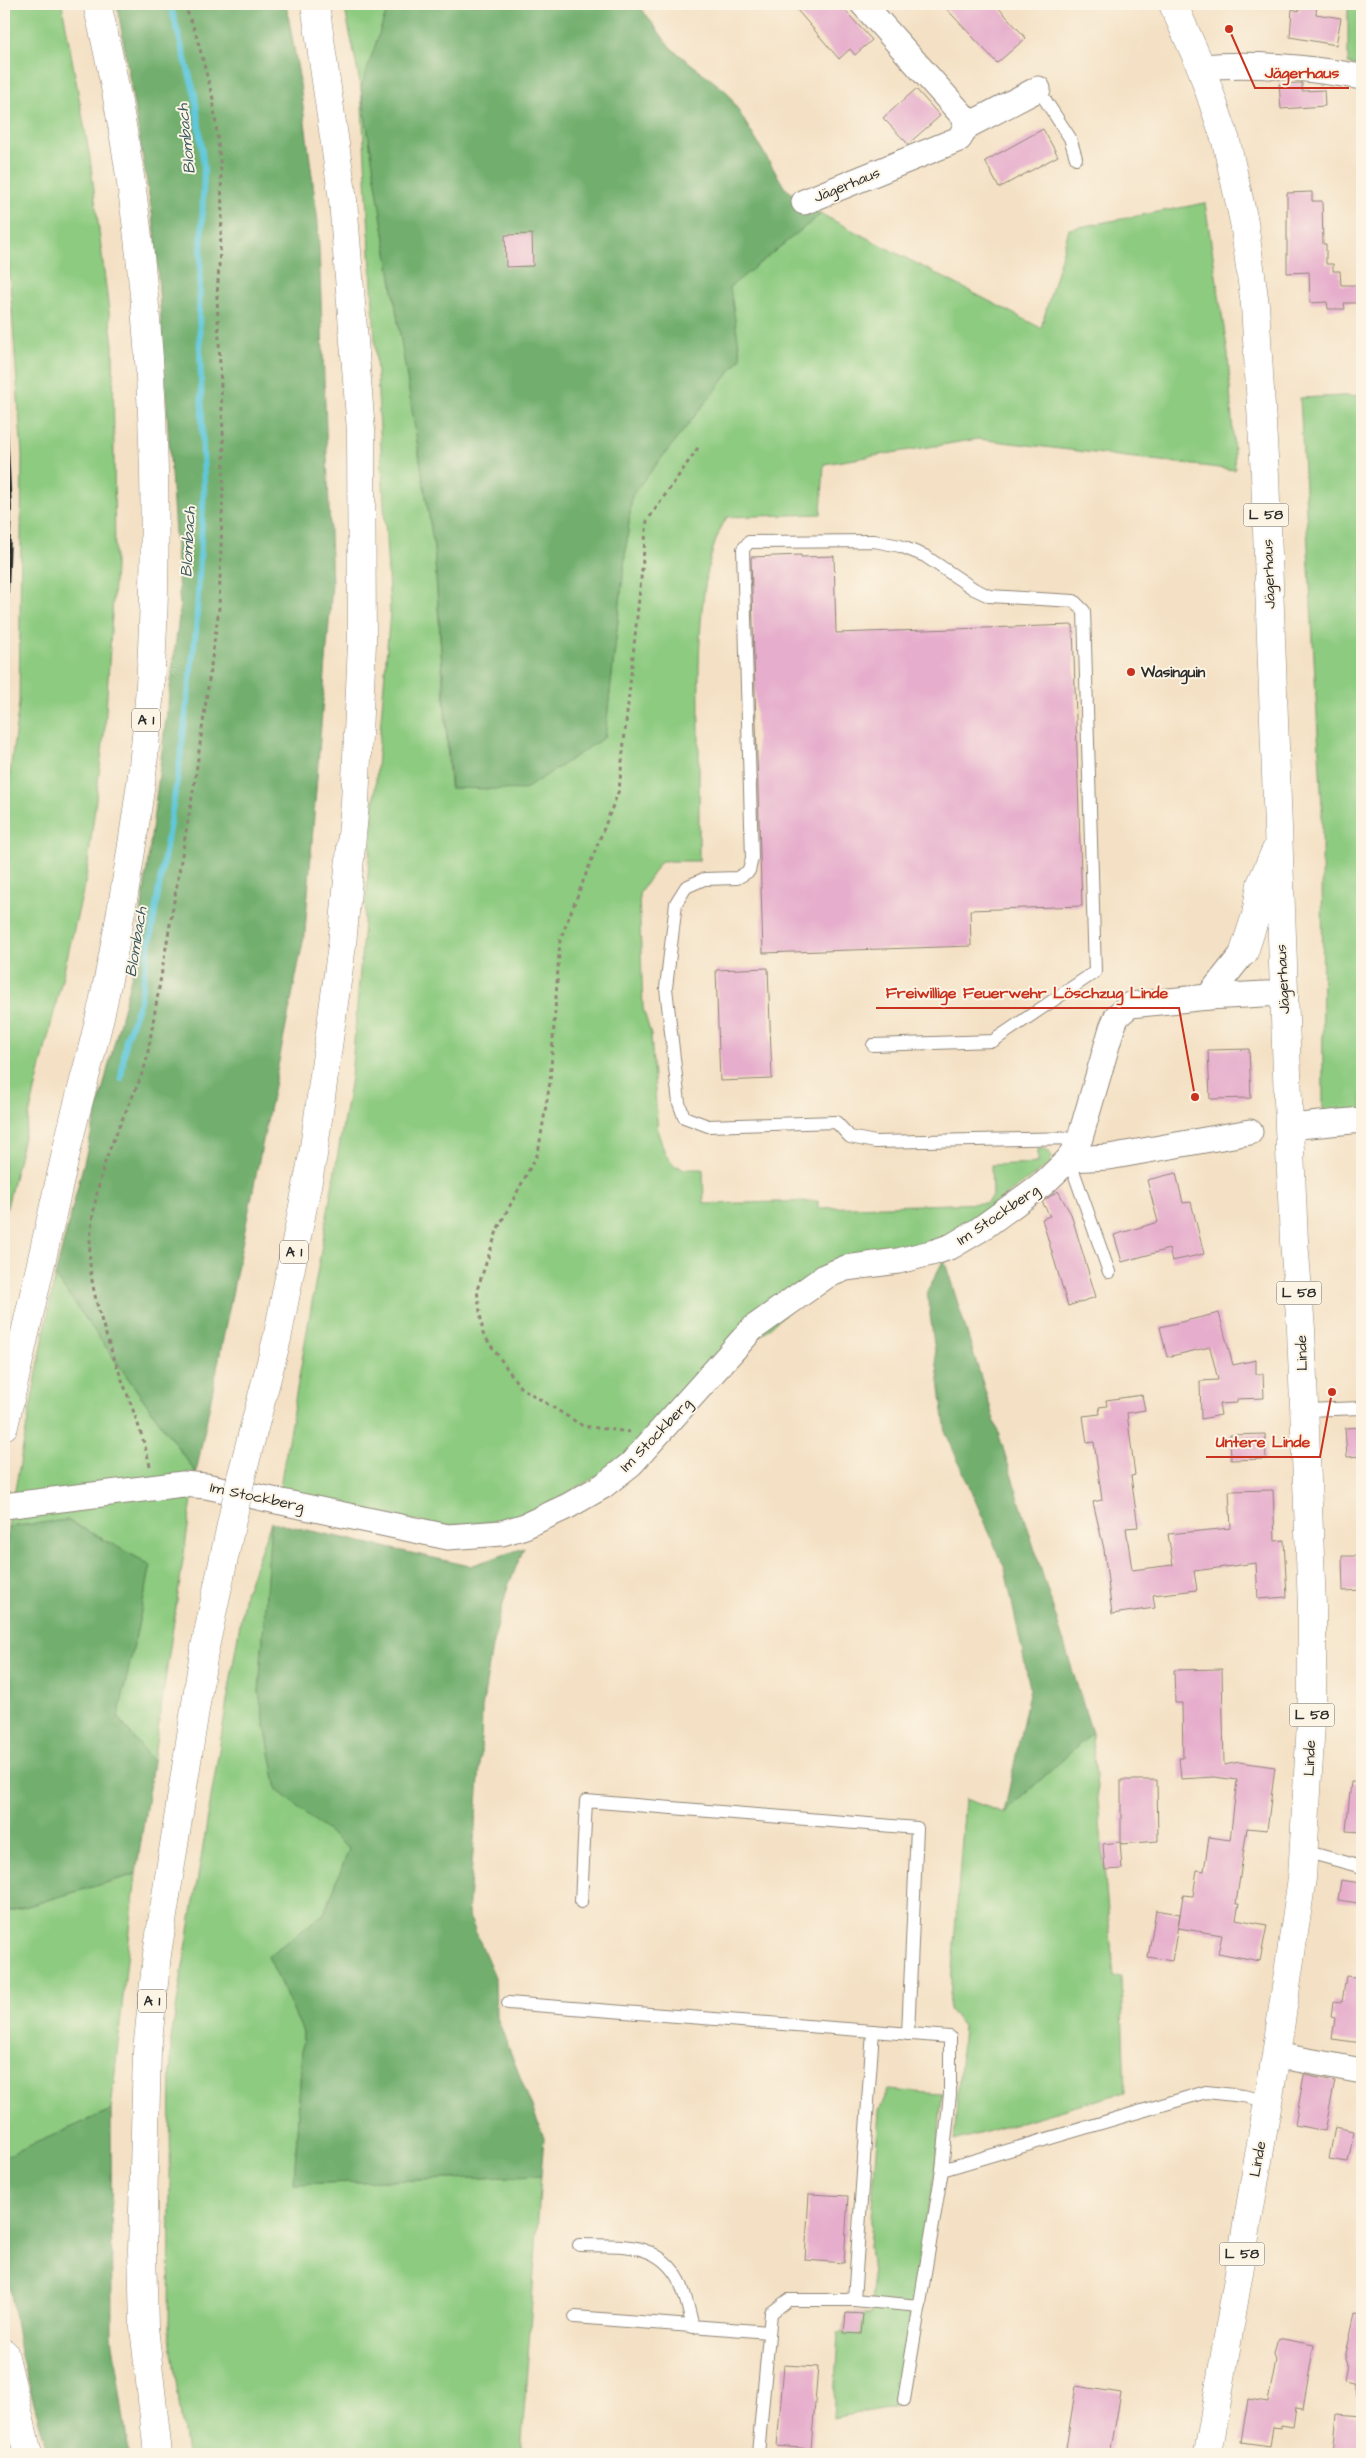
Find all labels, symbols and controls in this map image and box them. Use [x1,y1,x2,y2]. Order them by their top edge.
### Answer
callout: Jägerhaus [1255,57,1349,88]
text: Jägerhaus [1264,62,1339,86]
water label: Blombach [171,102,201,175]
street label: Jägerhaus [811,162,884,209]
road number: L 58 [1244,504,1288,526]
water label: Blombach [175,505,201,578]
street label: Jägerhaus [1257,538,1282,609]
place label: Wasinguin [1140,662,1206,685]
marker: Wasinguin [1125,666,1137,678]
road number: A 1 [132,708,160,732]
water label: Blombach [120,904,153,979]
street label: Jägerhaus [1271,943,1296,1014]
callout: Freiwillige Feuerwehr Löschzug Linde [876,977,1179,1008]
text: Freiwillige Feuerwehr Löschzug Linde [886,982,1169,1006]
street label: Im Stockberg [953,1179,1044,1251]
road number: A 1 [280,1240,308,1264]
road number: L 58 [1276,1282,1322,1305]
street label: Linde [1291,1335,1313,1371]
street label: Im Stockberg [615,1393,698,1477]
callout: Untere Linde [1206,1426,1320,1457]
text: Untere Linde [1216,1431,1311,1453]
street label: Im Stockberg [208,1477,306,1518]
road number: L 58 [1290,1704,1334,1726]
street label: Linde [1299,1740,1321,1776]
road number: A 1 [138,1990,166,2012]
street label: Linde [1245,2139,1271,2179]
road number: L 58 [1220,2242,1264,2266]

